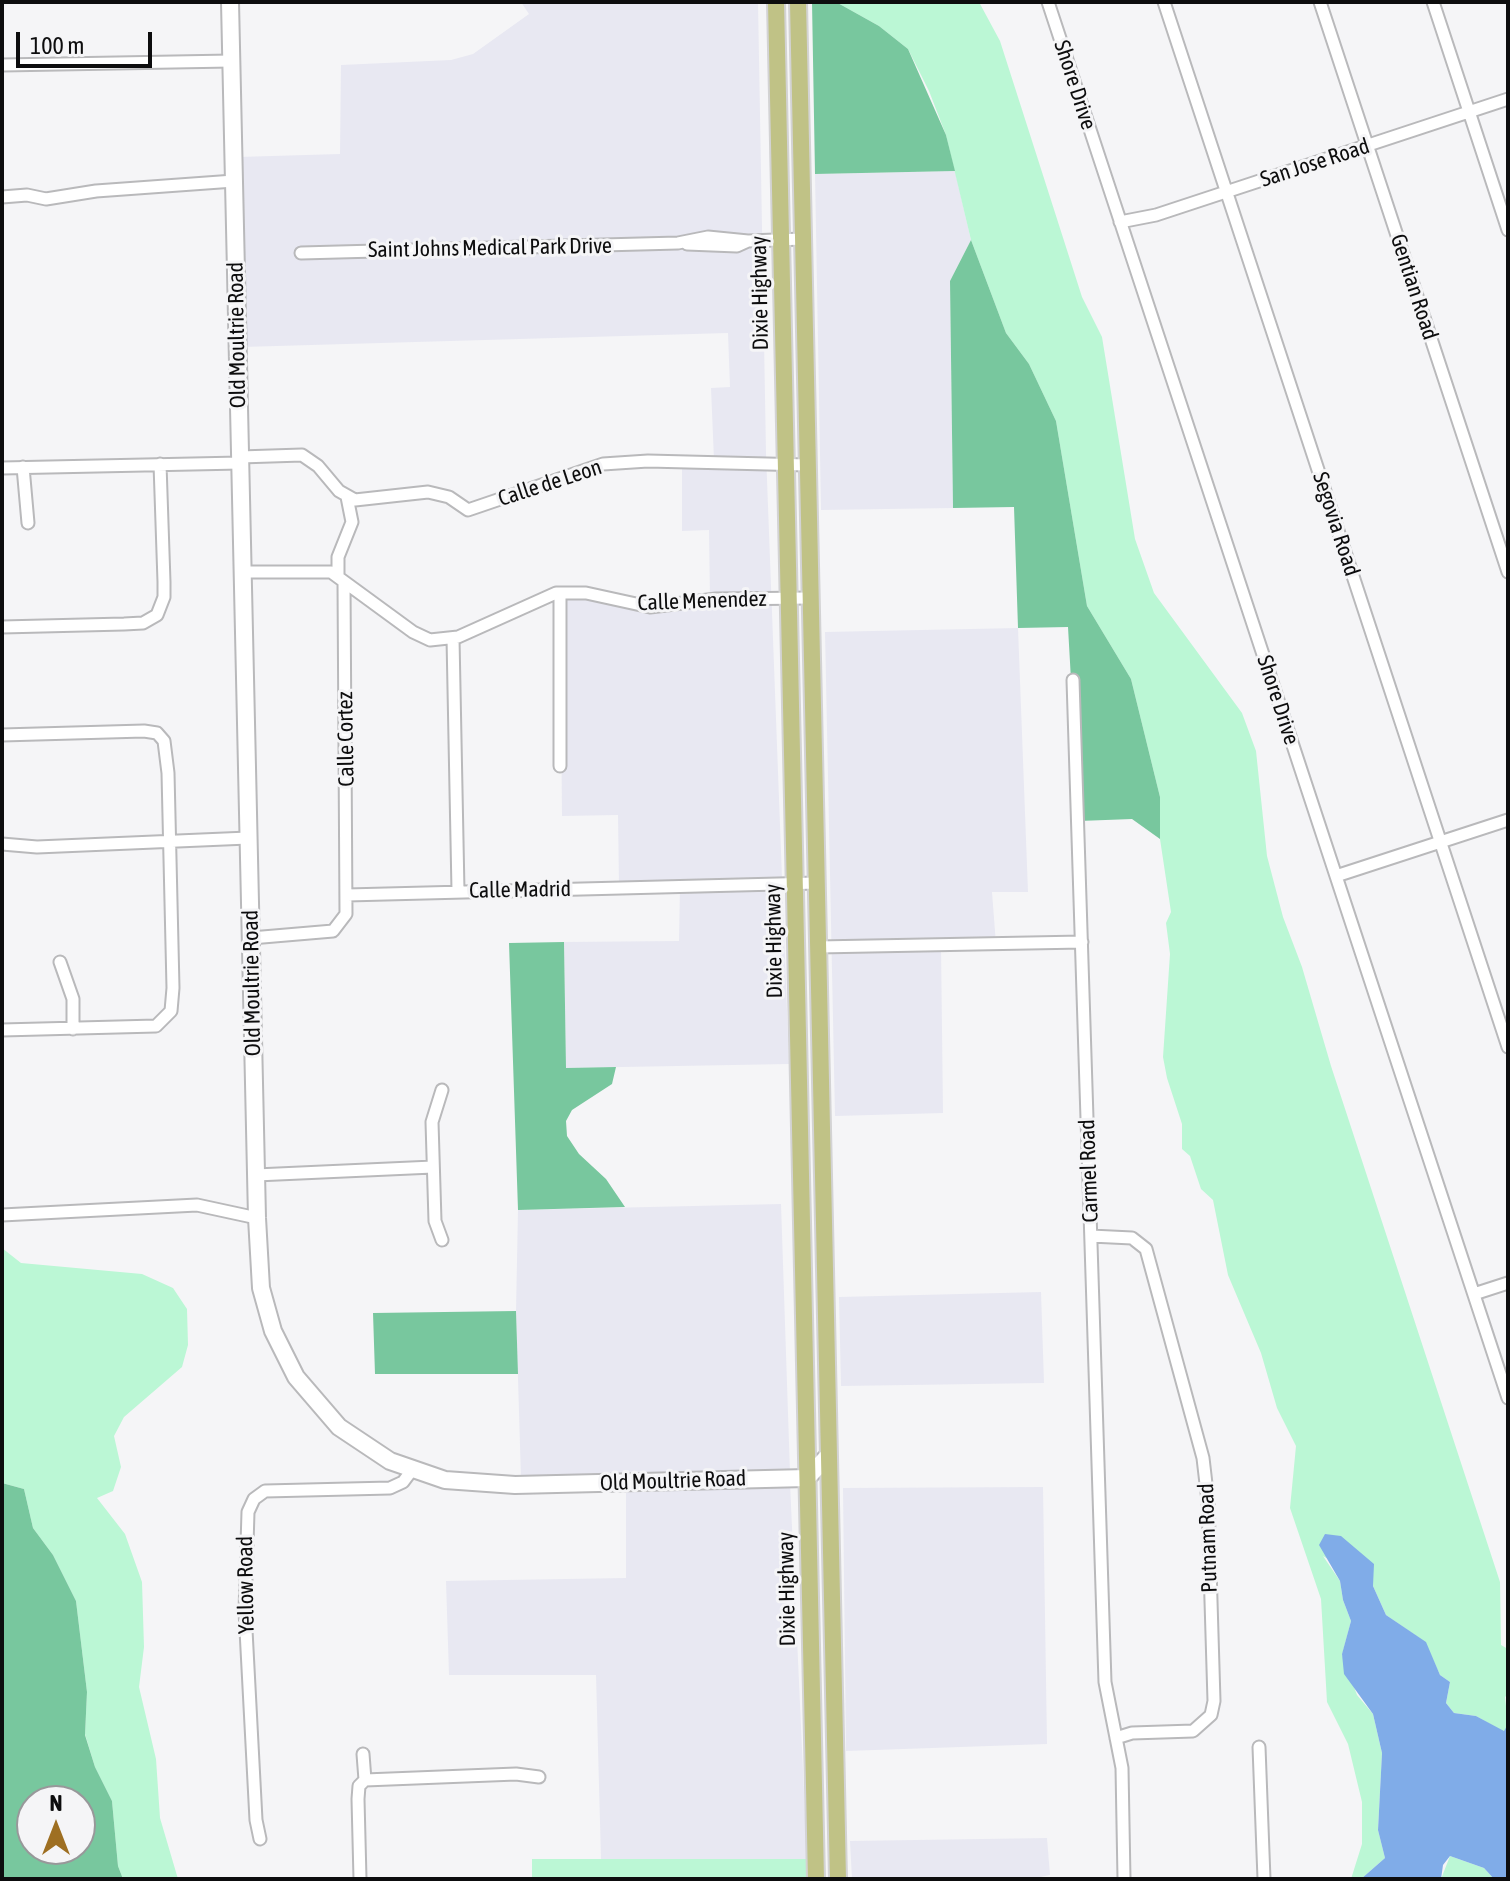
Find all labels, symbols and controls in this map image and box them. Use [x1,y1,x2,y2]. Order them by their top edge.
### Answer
scale bar [20,16,156,66]
text: 100 m [30,32,84,59]
street label: Shore Drive [1048,37,1102,133]
street label: San Jose Road [1257,133,1373,193]
street label: Gentian Road [1385,231,1443,343]
street label: Saint Johns Medical Park Drive [368,233,612,263]
street label: Dixie Highway [746,236,774,350]
street label: Old Moultrie Road [223,262,251,408]
street label: Calle de Leon [495,454,605,512]
street label: Segovia Road [1307,469,1365,579]
street label: Calle Menendez [637,586,767,616]
street label: Shore Drive [1251,652,1305,748]
street label: Calle Cortez [332,691,360,787]
street label: Calle Madrid [469,876,571,904]
street label: Dixie Highway [760,884,788,998]
street label: Old Moultrie Road [238,910,266,1056]
street label: Carmel Road [1074,1119,1104,1223]
street label: Old Moultrie Road [599,1465,747,1497]
street label: Putnam Road [1193,1483,1223,1593]
street label: Dixie Highway [773,1532,801,1646]
street label: Yellow Road [232,1536,260,1634]
north arrow [16,1785,96,1865]
text: N [50,1790,62,1816]

